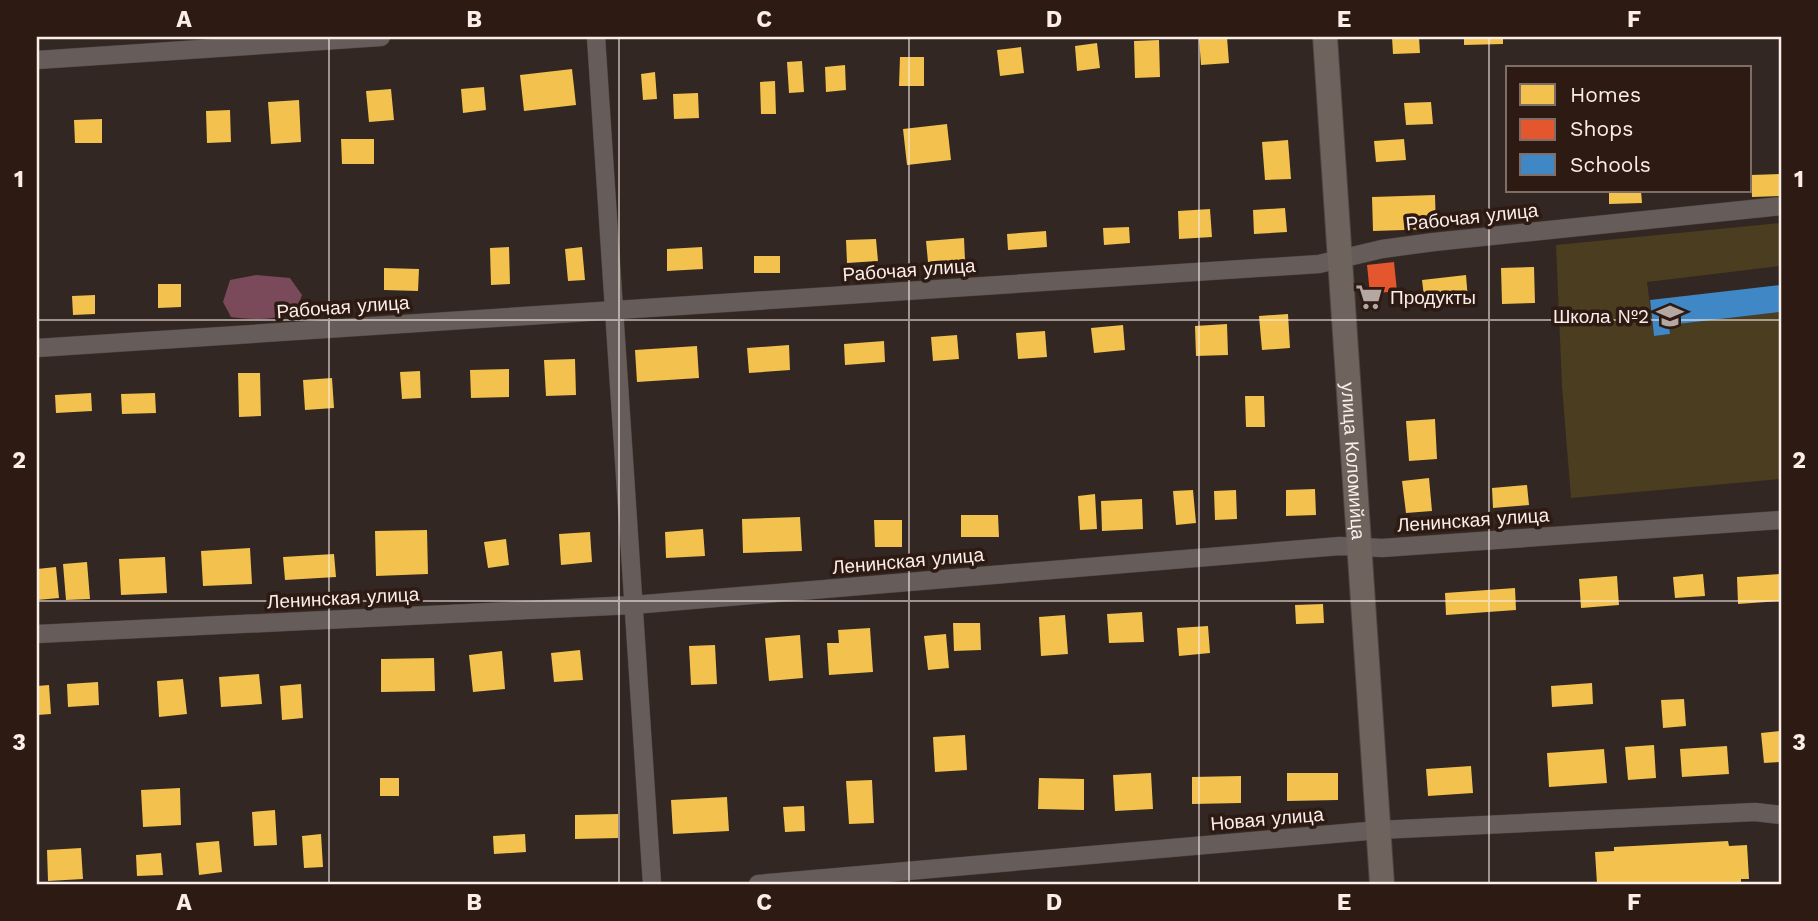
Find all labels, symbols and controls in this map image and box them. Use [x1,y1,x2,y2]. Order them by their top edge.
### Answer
text: A [176,6,192,33]
text: B [466,6,482,33]
text: C [756,6,772,33]
text: D [1046,6,1062,33]
text: E [1337,6,1351,33]
text: F [1627,6,1641,33]
legend [1506,66,1752,192]
text: Homes [1570,82,1641,107]
text: Shops [1570,116,1633,141]
text: Schools [1570,152,1651,177]
text: 1 [14,166,24,193]
text: 1 [1794,166,1804,193]
street label: Рабочая улица [1405,199,1540,235]
street label: Рабочая улица [842,254,977,286]
supermarket icon: Продукты [1354,282,1384,312]
place label: Продукты [1390,286,1476,309]
street label: Рабочая улица [276,291,411,323]
school or university icon: Школа №2 [1655,301,1685,331]
place label: Школа №2 [1553,305,1649,328]
street label: улица Коломийца [1337,382,1370,541]
text: 2 [12,447,26,474]
text: 2 [1792,447,1806,474]
street label: Ленинская улица [1396,503,1550,537]
street label: Ленинская улица [831,543,985,579]
street label: Ленинская улица [266,583,420,613]
text: 3 [12,729,26,756]
text: 3 [1792,729,1806,756]
street label: Новая улица [1209,803,1325,835]
text: A [176,889,192,916]
text: B [466,889,482,916]
text: C [756,889,772,916]
text: D [1046,889,1062,916]
text: E [1337,889,1351,916]
text: F [1627,889,1641,916]

